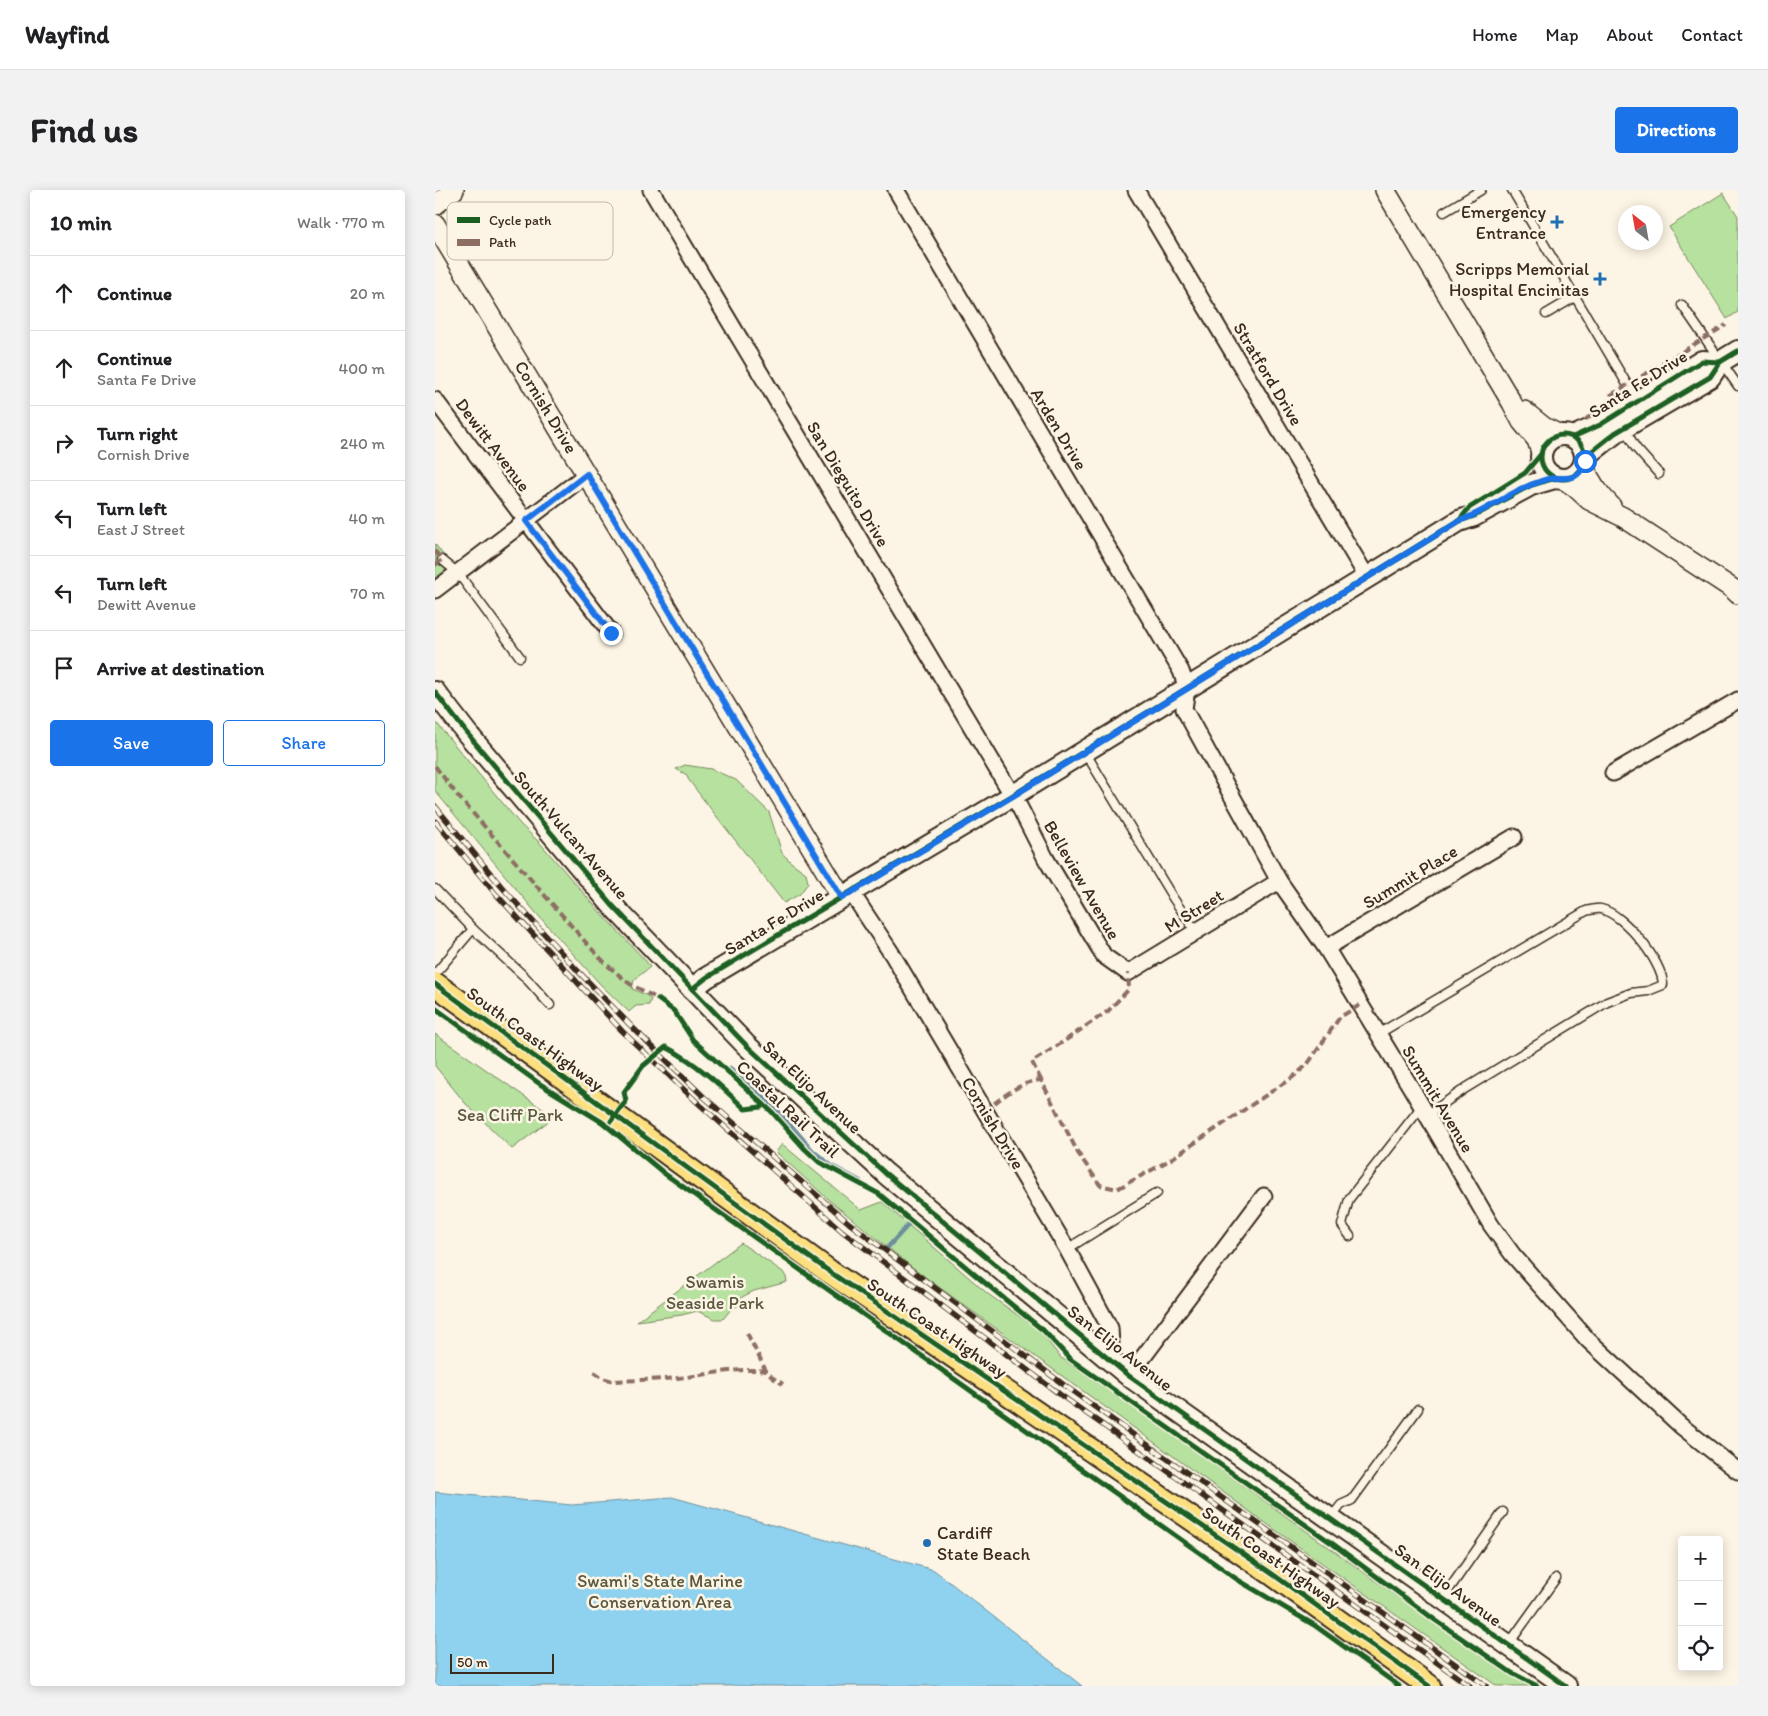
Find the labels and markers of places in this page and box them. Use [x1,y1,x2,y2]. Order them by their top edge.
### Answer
place label: Emergency Entrance [1461,201,1546,244]
marker: Emergency Entrance [1550,215,1564,229]
place label: Scripps Memorial Hospital Encinitas [1449,258,1589,301]
marker: Scripps Memorial Hospital Encinitas [1593,272,1607,286]
place label: Cardiff State Beach [937,1522,1030,1565]
marker: Cardiff State Beach [921,1537,933,1549]

